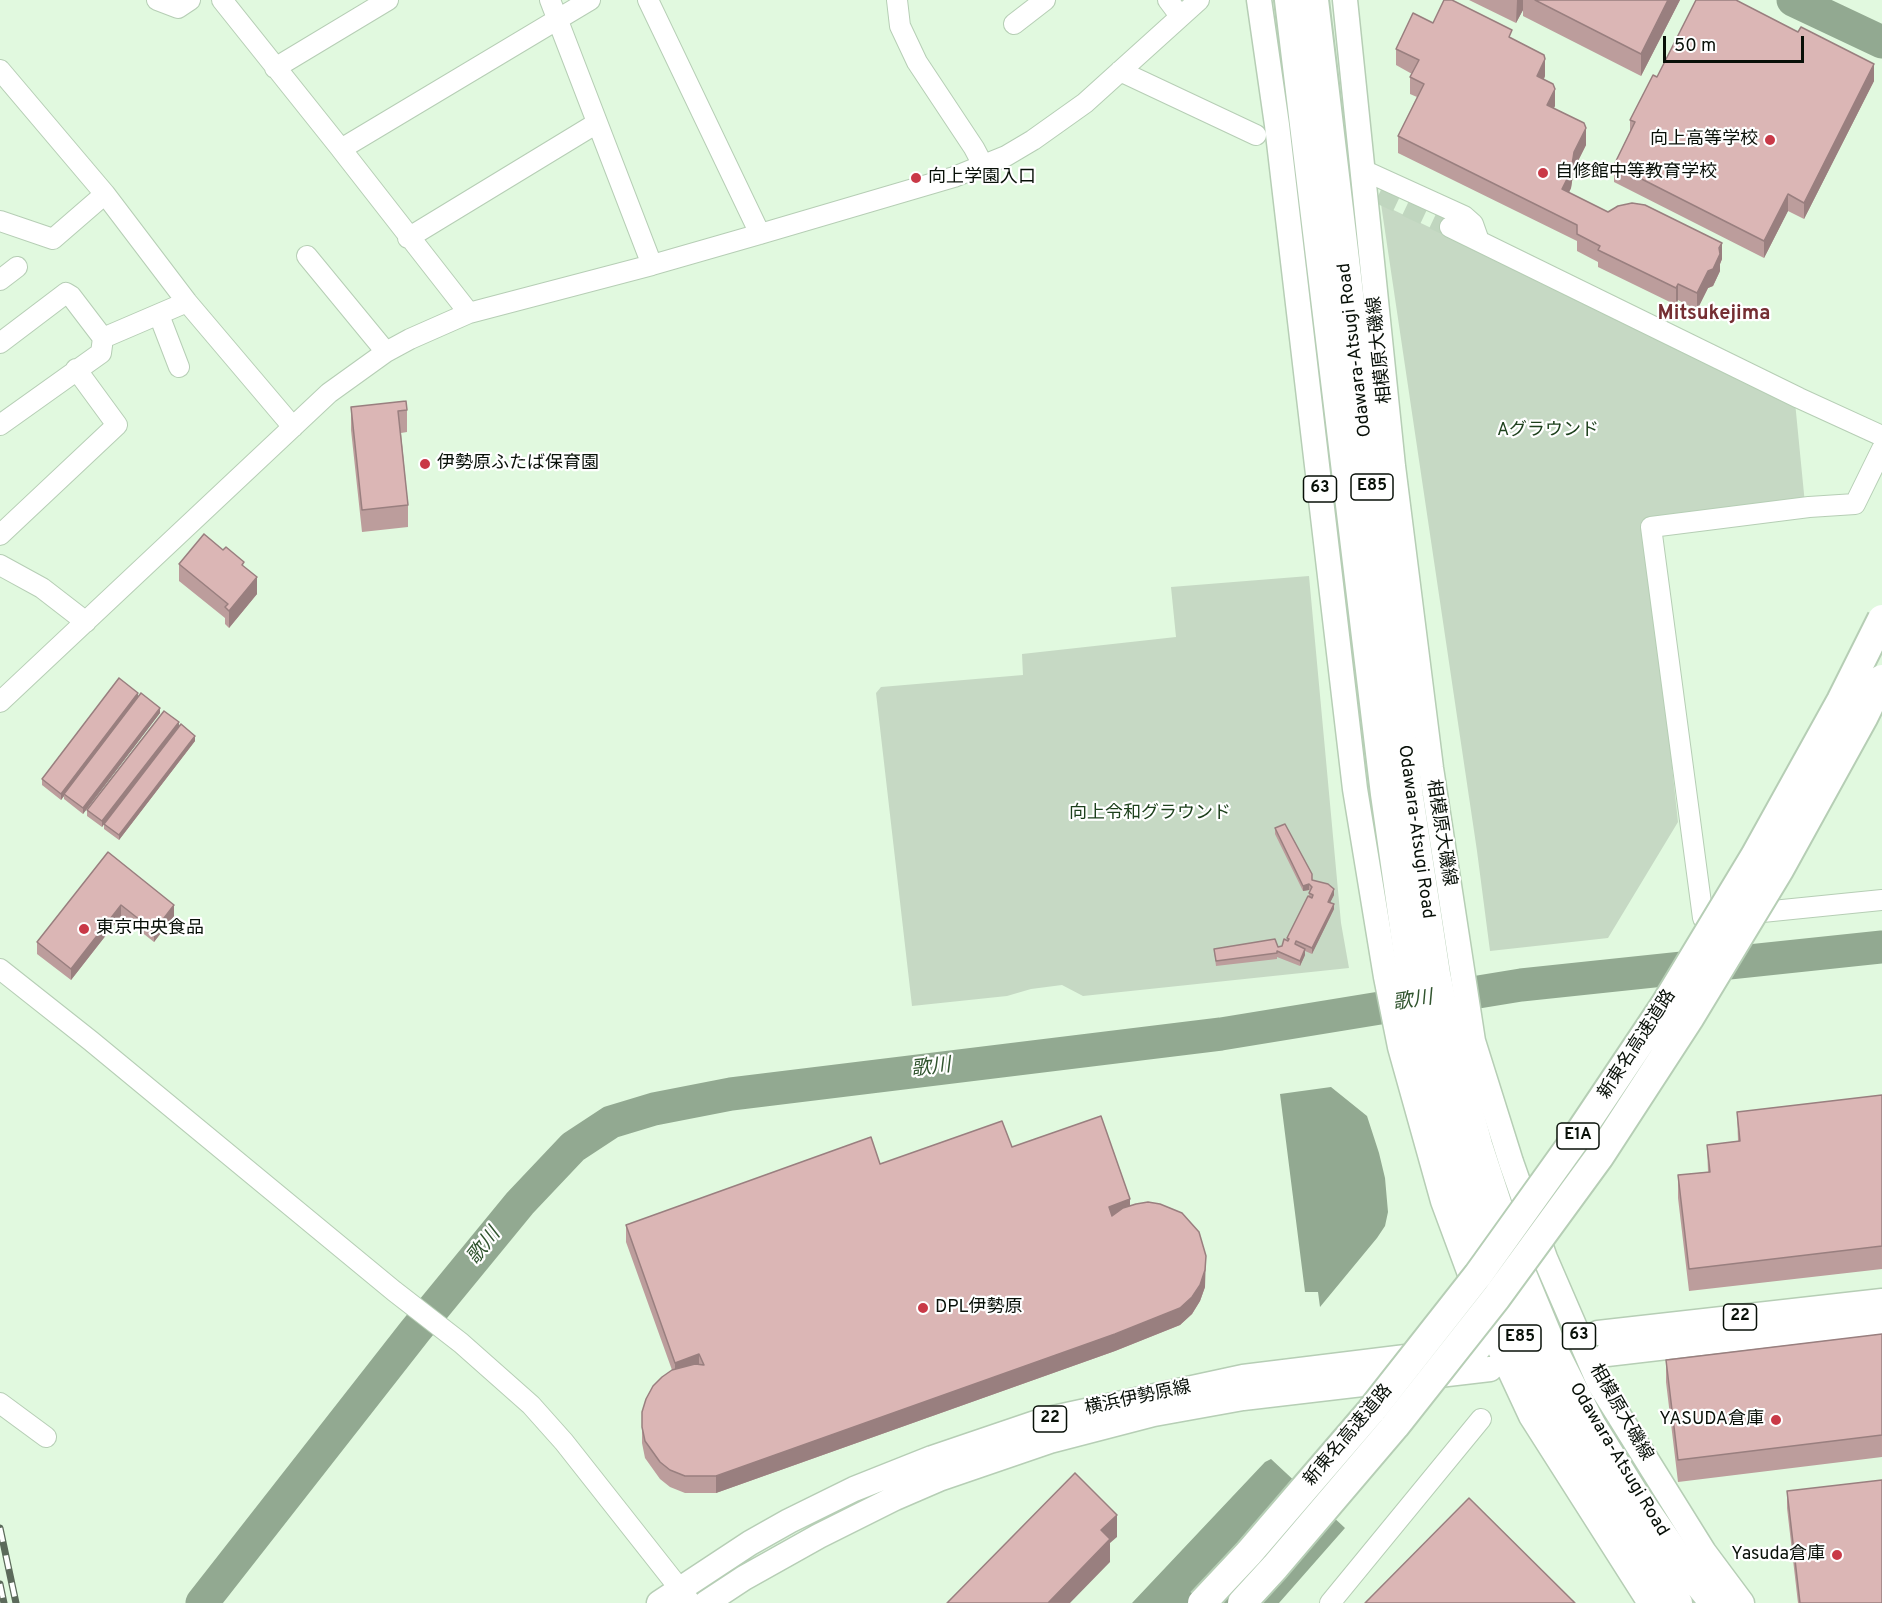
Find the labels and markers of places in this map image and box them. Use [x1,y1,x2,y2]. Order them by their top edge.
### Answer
place label: 向上高等学校 [1650,129,1758,151]
marker: 向上高等学校 [1763,133,1777,147]
place label: 自修館中等教育学校 [1555,162,1717,184]
marker: 自修館中等教育学校 [1536,166,1550,180]
place label: 向上学園入口 [928,167,1036,189]
marker: 向上学園入口 [909,171,923,185]
place label: 伊勢原ふたば保育園 [437,453,599,475]
marker: 伊勢原ふたば保育園 [418,457,432,471]
place label: 東京中央食品 [96,918,204,940]
marker: 東京中央食品 [77,922,91,936]
place label: DPL伊勢原 [935,1297,1023,1319]
marker: DPL伊勢原 [916,1301,930,1315]
place label: YASUDA倉庫 [1659,1409,1764,1431]
marker: YASUDA倉庫 [1769,1413,1783,1427]
place label: Yasuda倉庫 [1731,1544,1825,1566]
marker: Yasuda倉庫 [1830,1548,1844,1562]

